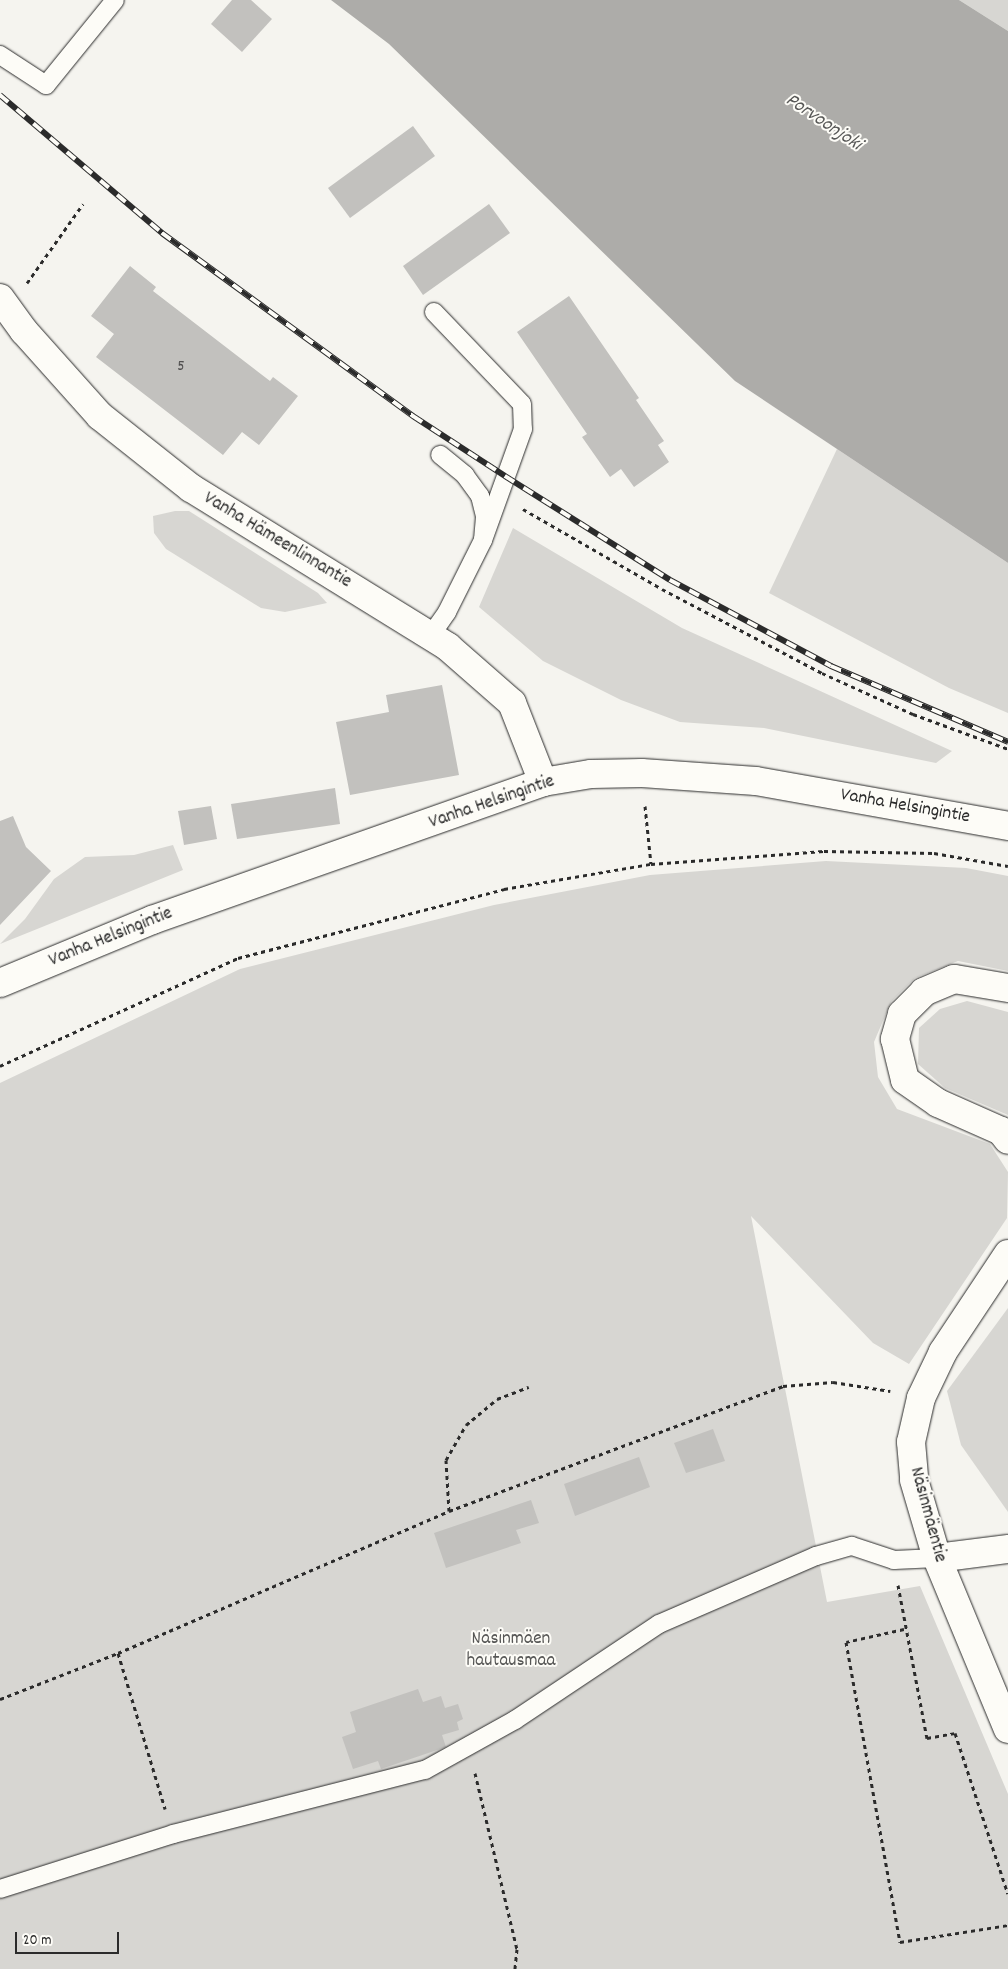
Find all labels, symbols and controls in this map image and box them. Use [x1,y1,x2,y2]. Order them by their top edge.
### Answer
water label: Porvoonjoki [780,89,866,157]
house number: 5 [177,357,185,377]
street label: Vanha Hämeenlinnantie [199,488,355,594]
street label: Vanha Helsingintie [426,771,558,835]
street label: Vanha Helsingintie [838,784,972,830]
street label: Vanha Helsingintie [46,903,176,973]
street label: Näsinmäentie [903,1465,951,1565]
park label: Näsinmäen hautausmaa [467,1629,555,1673]
scale bar [18,1922,121,1954]
text: 20 m [23,1930,51,1952]

